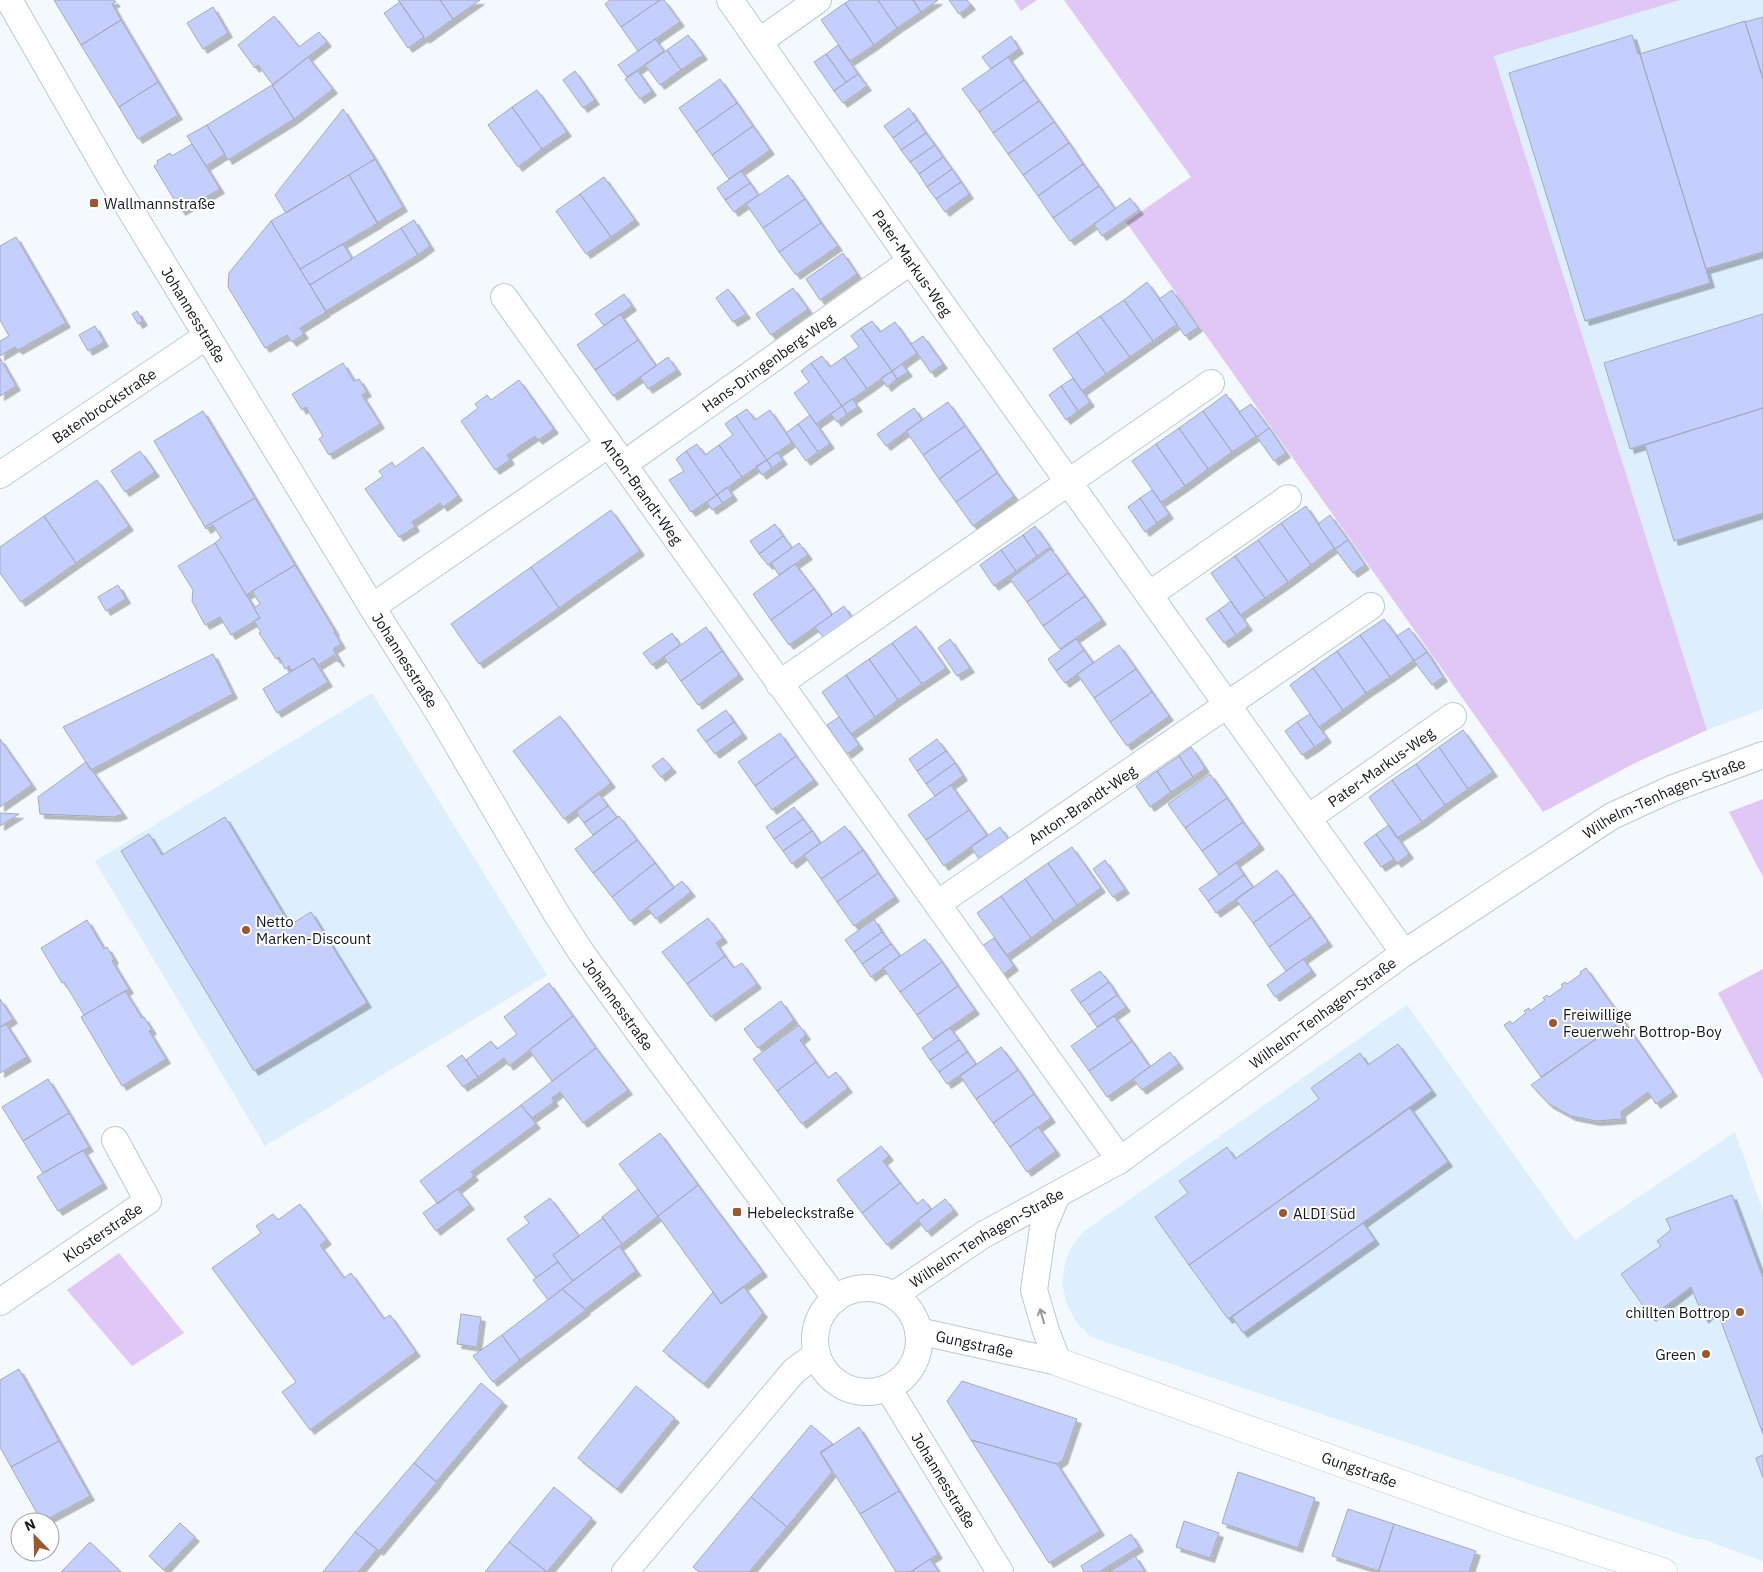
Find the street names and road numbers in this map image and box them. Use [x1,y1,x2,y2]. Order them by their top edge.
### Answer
street label: Pater-Markus-Weg [869,206,957,320]
street label: Johannesstraße [158,263,230,366]
street label: Hans-Dringenberg-Weg [698,309,838,416]
street label: Batenbrockstraße [48,364,159,447]
street label: Anton-Brandt-Weg [598,434,687,548]
street label: Johannesstraße [368,609,443,711]
street label: Pater-Markus-Weg [1324,723,1438,811]
street label: Wilhelm-Tenhagen-Straße [1579,753,1748,842]
street label: Anton-Brandt-Weg [1024,761,1140,848]
street label: Wilhelm-Tenhagen-Straße [1245,953,1400,1072]
street label: Johannesstraße [579,954,658,1054]
street label: Wilhelm-Tenhagen-Straße [906,1183,1067,1291]
street label: Klosterstraße [59,1198,146,1266]
street label: Gungstraße [934,1326,1015,1361]
street label: Johannesstraße [908,1429,981,1532]
street label: Gungstraße [1319,1447,1400,1491]

